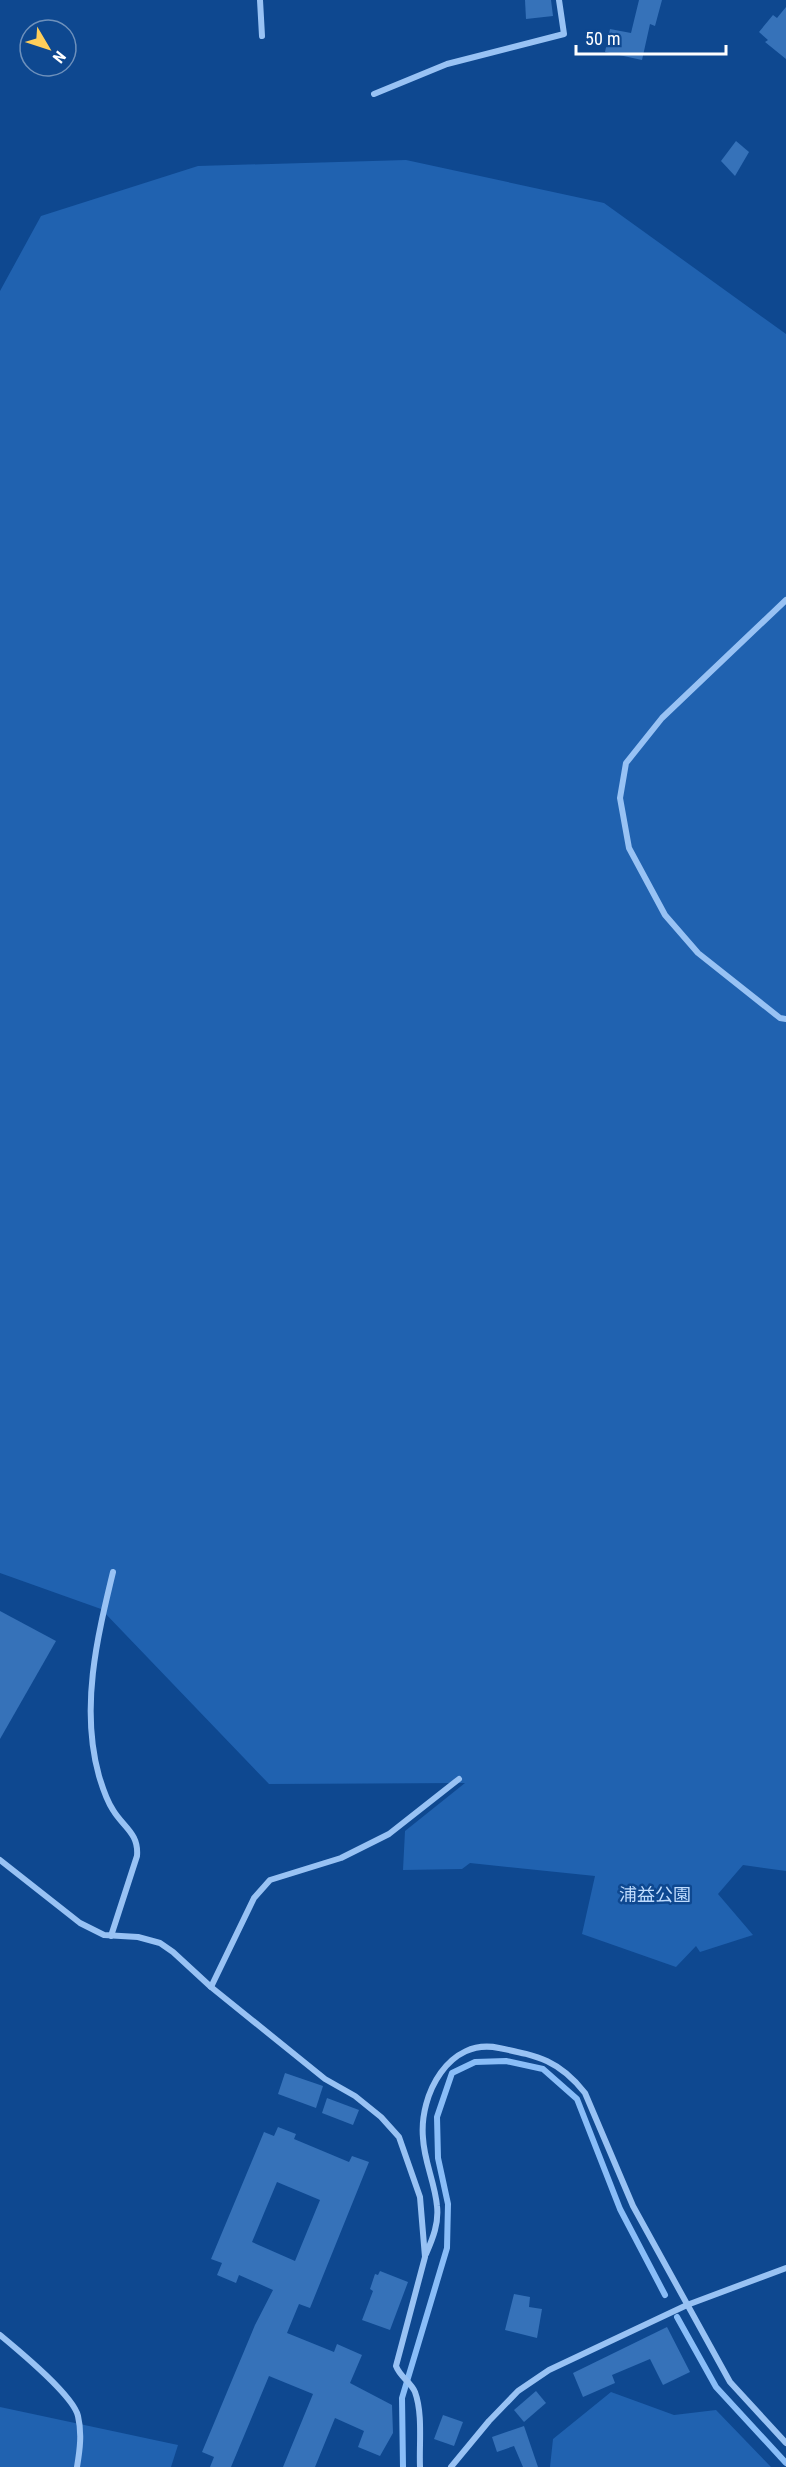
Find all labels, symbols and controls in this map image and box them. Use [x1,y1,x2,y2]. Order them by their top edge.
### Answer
north arrow [18,18,78,78]
scale bar [576,18,726,56]
text: 50 m [585,28,620,49]
text: N [49,47,70,67]
park label: 浦益公園 [619,1884,691,1905]

